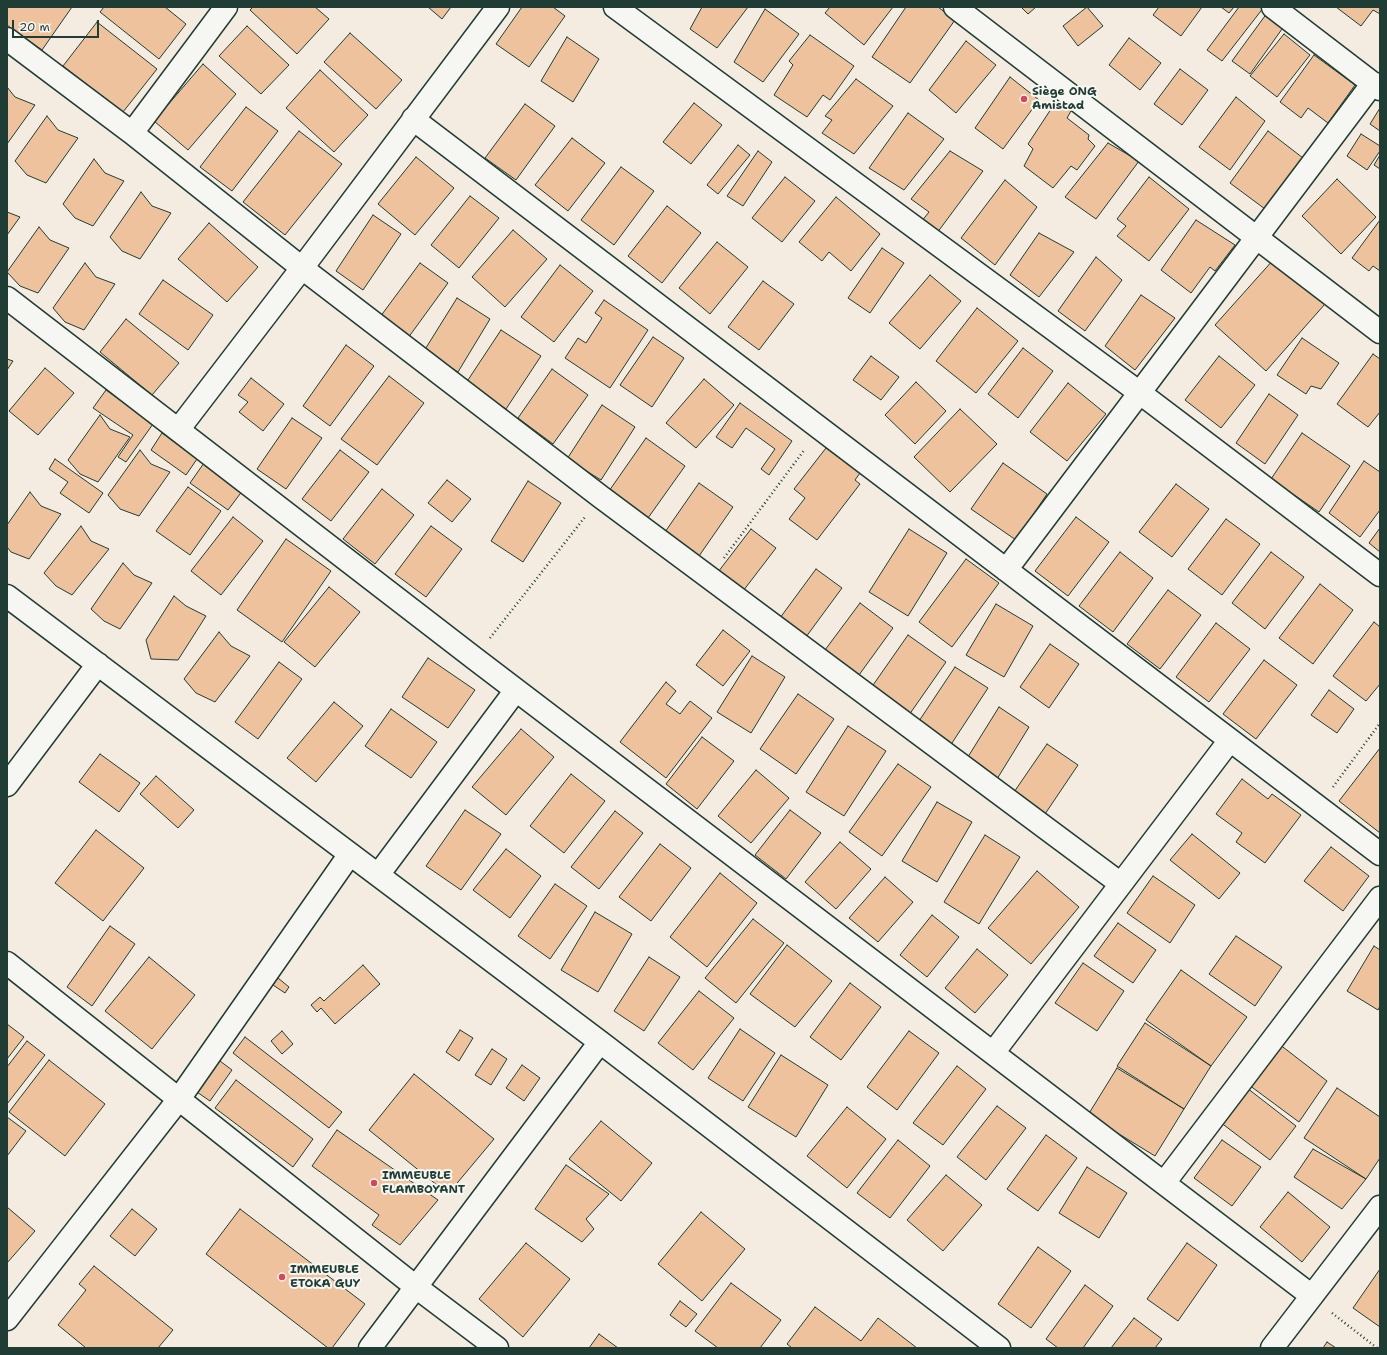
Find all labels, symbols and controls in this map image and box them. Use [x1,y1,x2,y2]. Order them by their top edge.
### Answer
scale bar [14,12,101,38]
text: 20 m [19,19,50,35]
place label: Siège ONG Amistad [1032,85,1097,113]
marker: Siège ONG Amistad [1019,94,1029,104]
place label: IMMEUBLE FLAMBOYANT [382,1169,465,1197]
marker: IMMEUBLE FLAMBOYANT [369,1178,379,1188]
place label: IMMEUBLE ETOKA GUY [290,1263,360,1291]
marker: IMMEUBLE ETOKA GUY [277,1272,287,1282]

